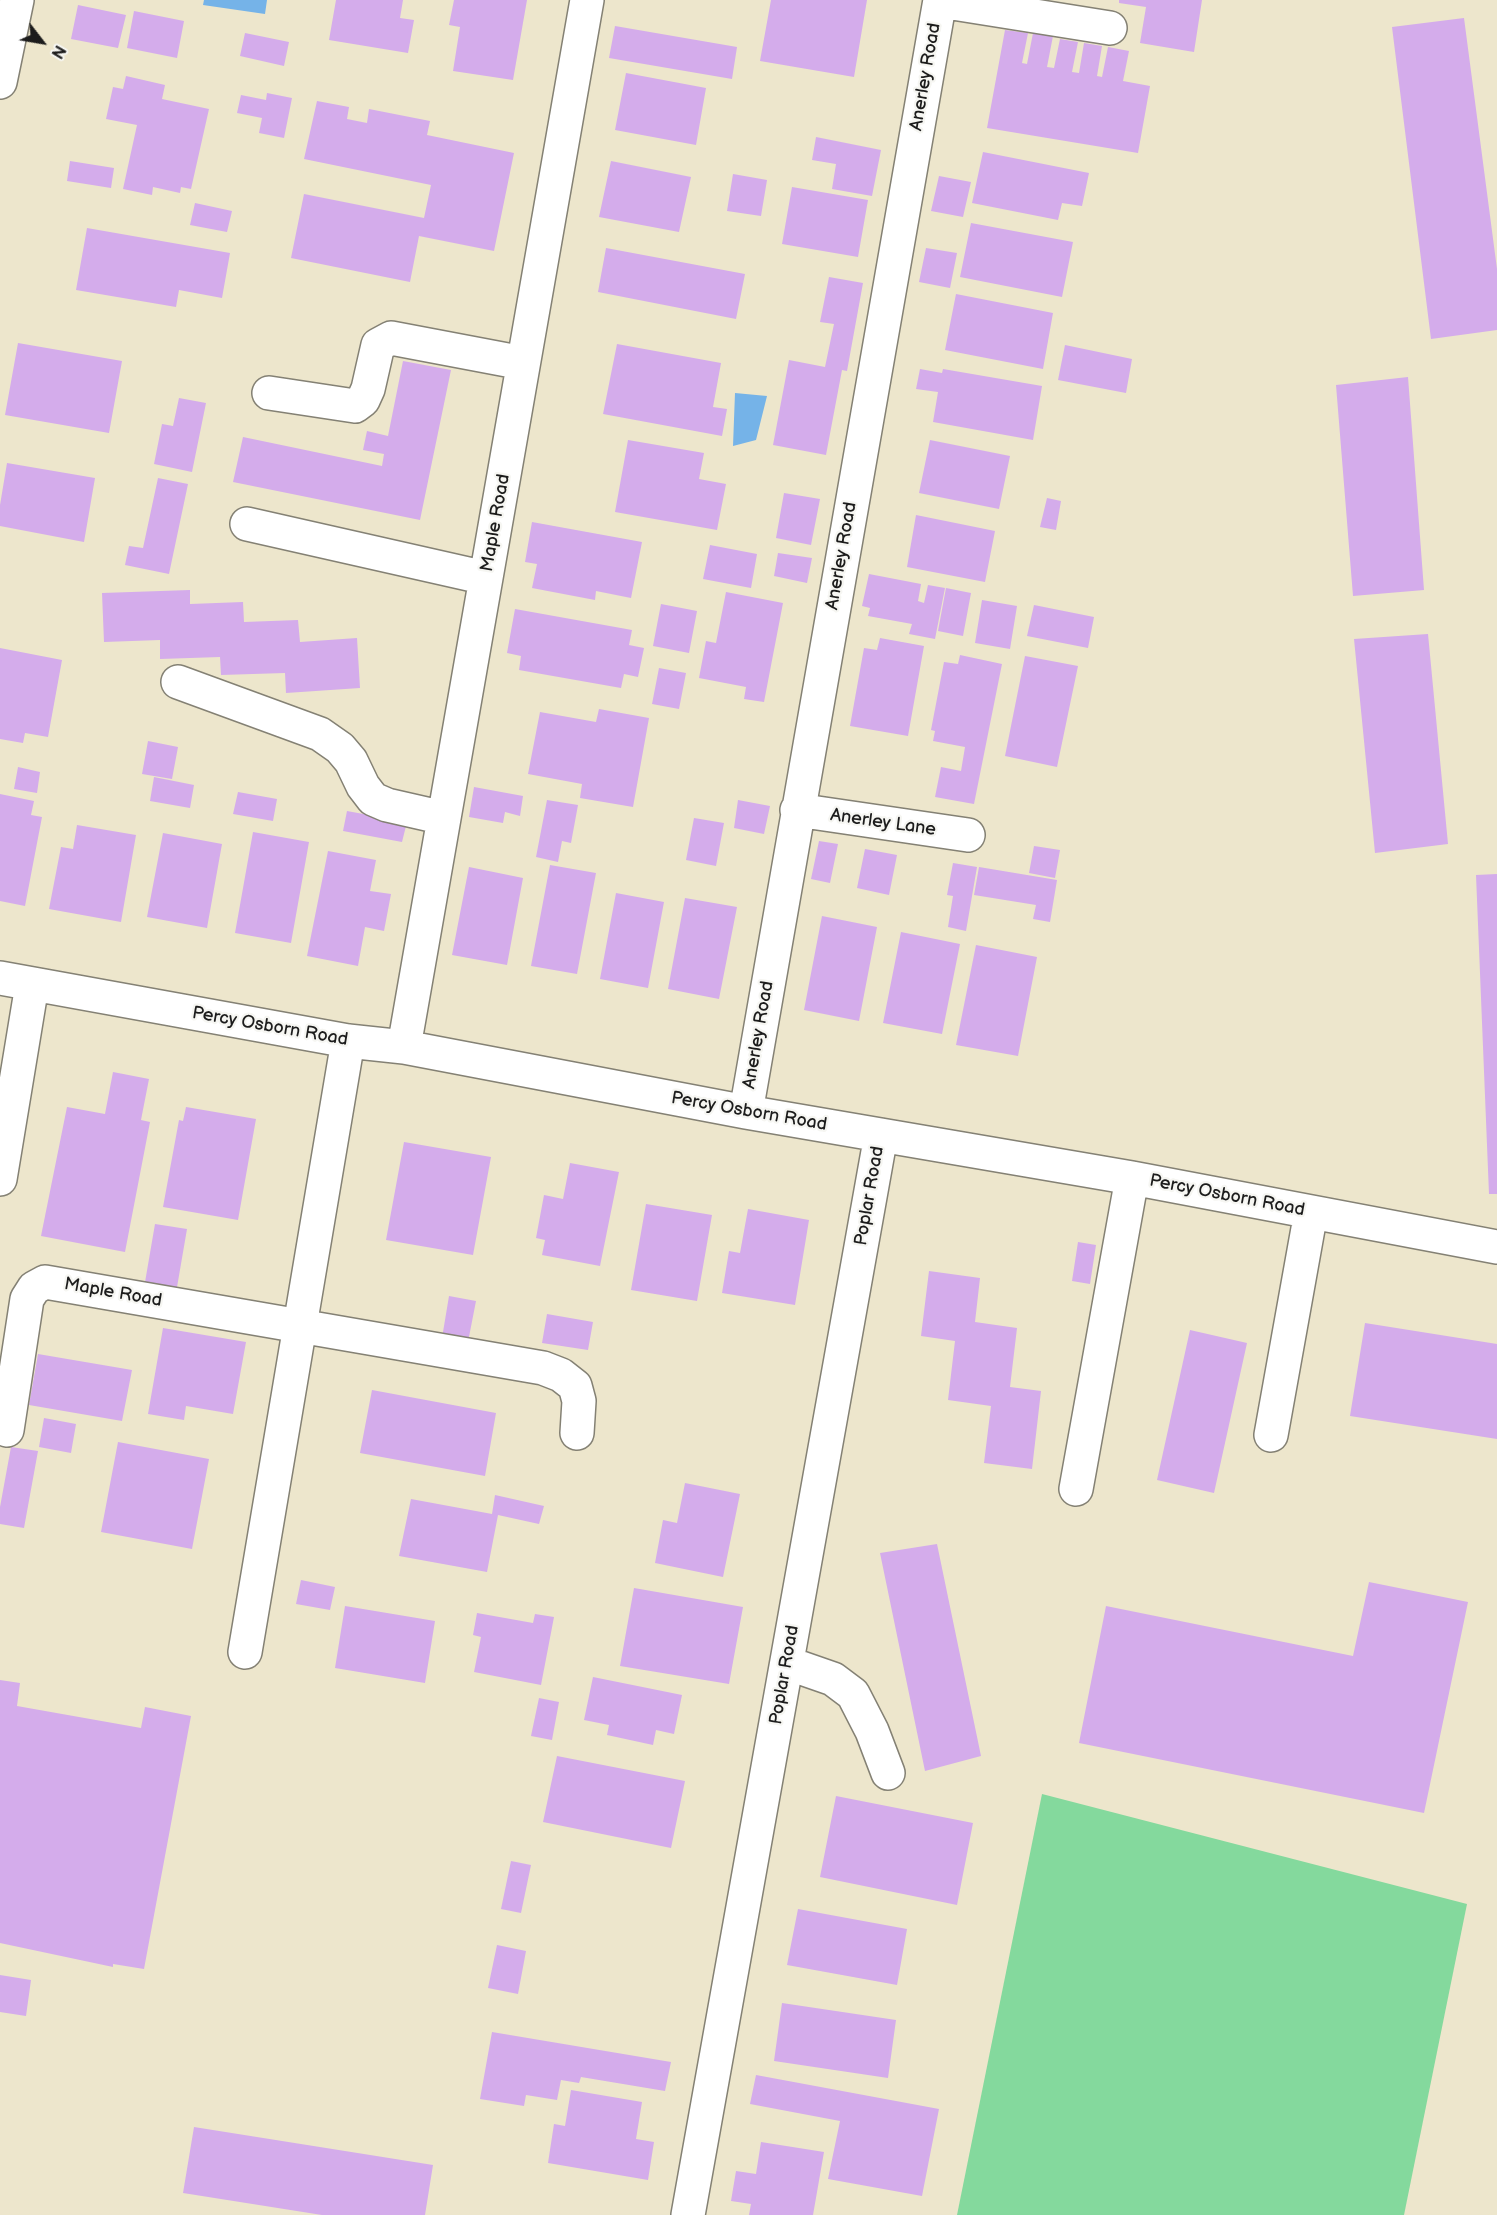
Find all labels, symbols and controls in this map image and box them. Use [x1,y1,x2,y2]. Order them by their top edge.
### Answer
north arrow [12,12,72,72]
street label: Anerley Road [906,21,946,133]
text: N [47,41,69,62]
street label: Maple Road [477,472,515,574]
street label: Anerley Road [822,500,862,612]
street label: Anerley Lane [829,805,937,841]
street label: Anerley Road [739,979,779,1091]
street label: Percy Osborn Road [190,1003,350,1051]
street label: Percy Osborn Road [669,1088,829,1136]
street label: Poplar Road [851,1145,889,1247]
street label: Percy Osborn Road [1147,1170,1307,1222]
street label: Maple Road [62,1274,164,1312]
street label: Poplar Road [766,1624,804,1726]

